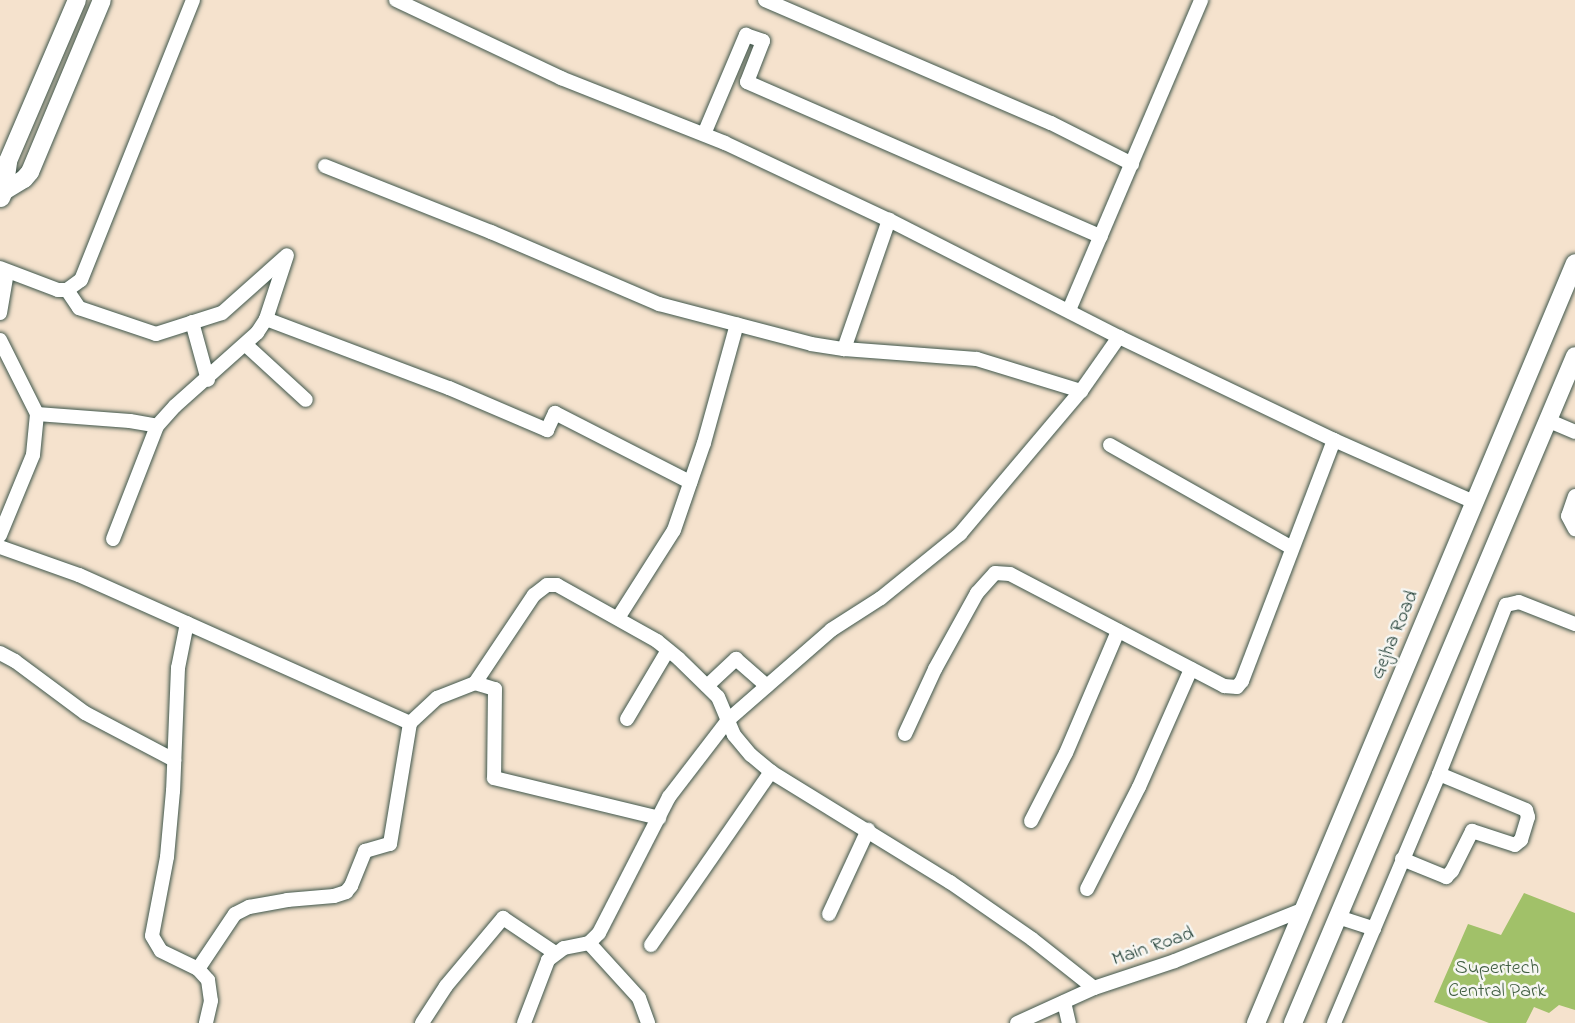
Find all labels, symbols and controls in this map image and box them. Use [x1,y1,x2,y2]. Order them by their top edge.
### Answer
street label: Gejha Road [1366,587,1424,683]
street label: Main Road [1109,922,1197,972]
park label: Supertech Central Park [1448,956,1546,1003]

